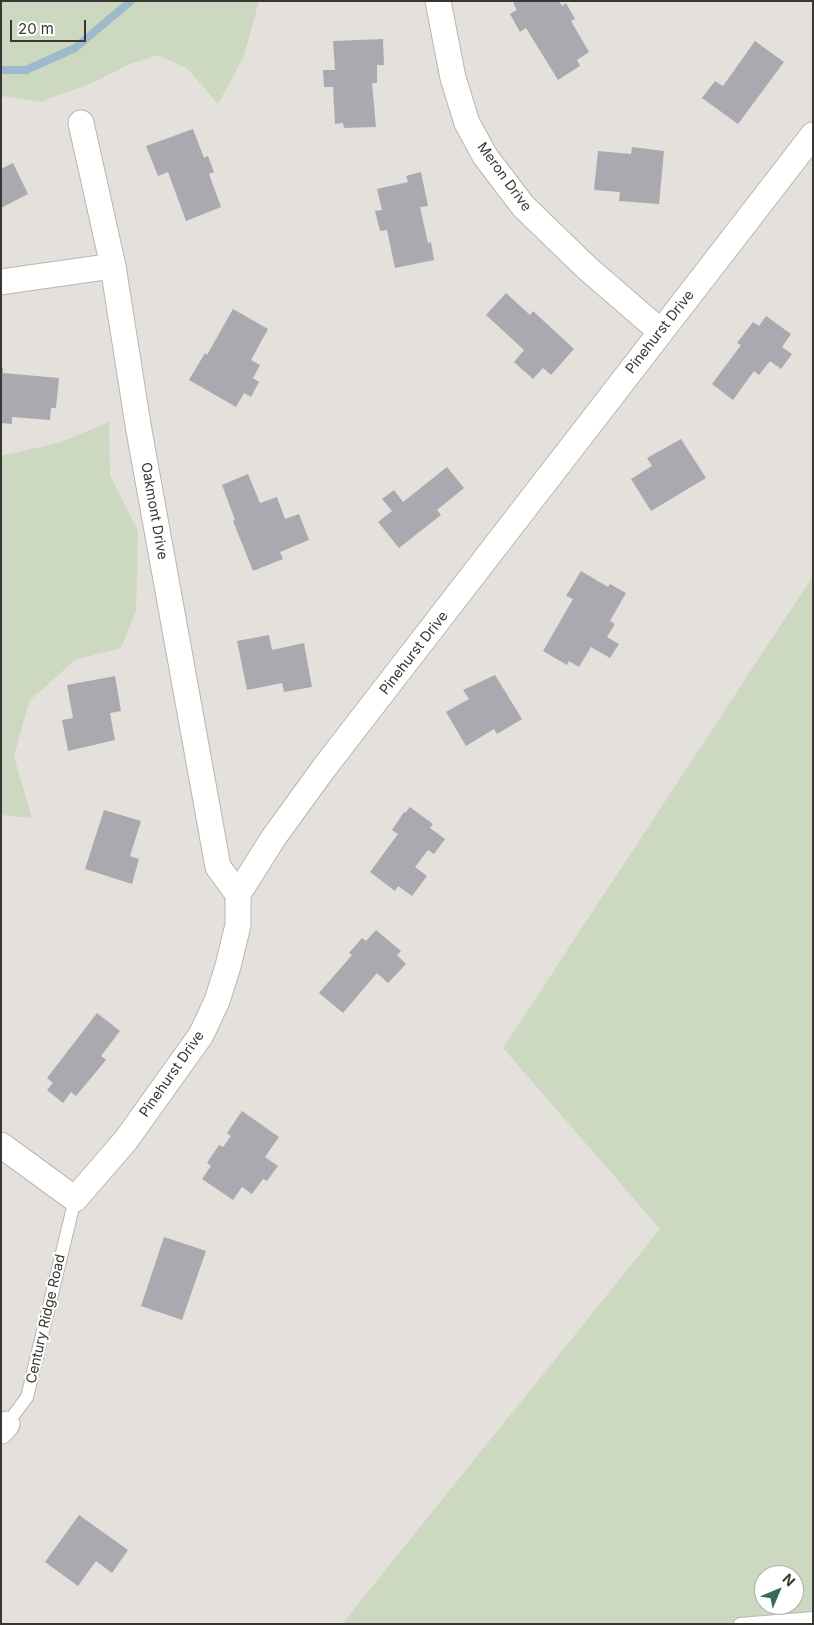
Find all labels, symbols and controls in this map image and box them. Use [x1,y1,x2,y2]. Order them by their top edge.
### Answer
scale bar [12,10,89,42]
text: 20 m [18,19,54,38]
street label: Meron Drive [473,139,535,215]
street label: Pinehurst Drive [622,287,698,377]
street label: Oakmont Drive [137,461,171,561]
street label: Pinehurst Drive [376,608,452,698]
street label: Pinehurst Drive [136,1028,208,1120]
street label: Century Ridge Road [23,1253,69,1385]
north arrow [754,1565,804,1615]
text: N [779,1570,799,1590]

